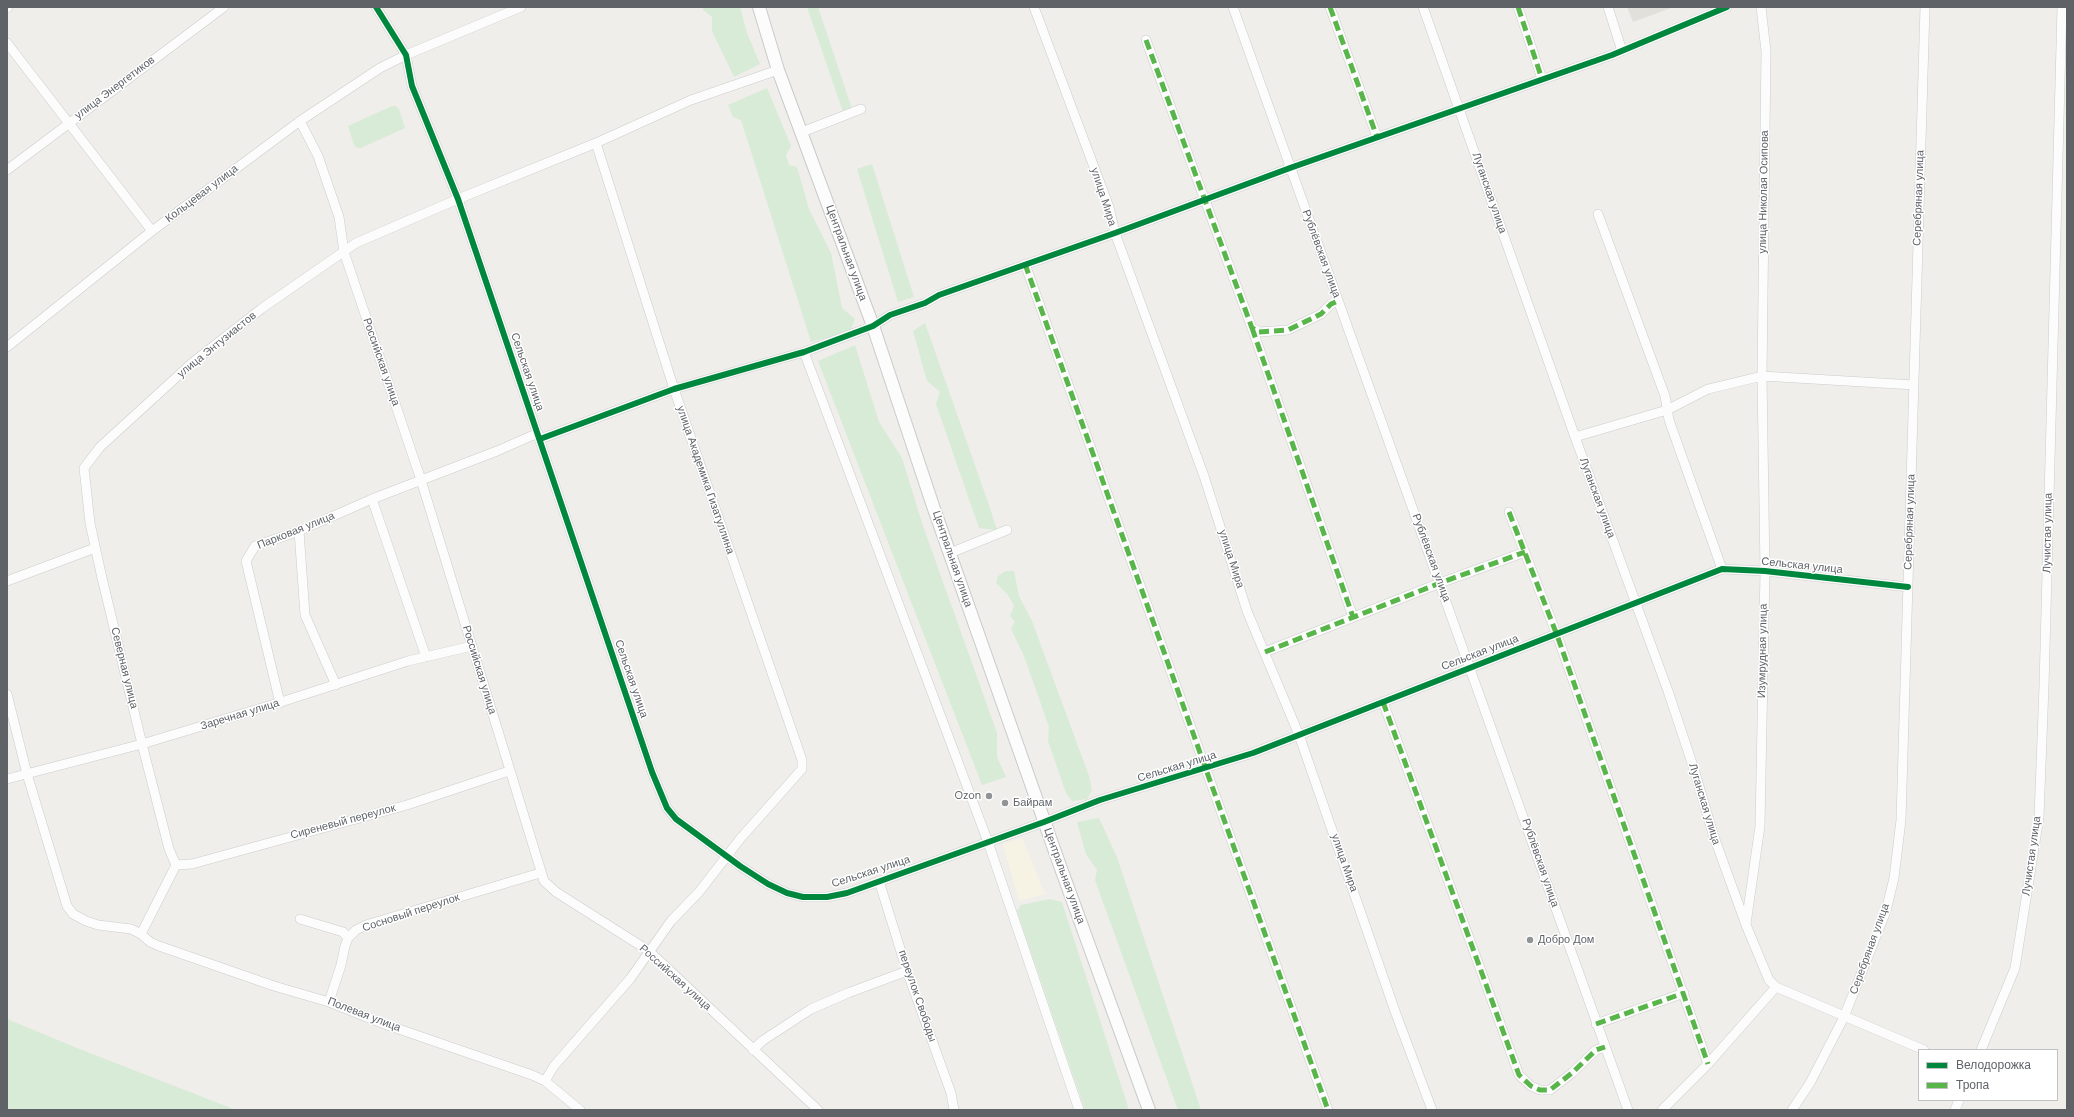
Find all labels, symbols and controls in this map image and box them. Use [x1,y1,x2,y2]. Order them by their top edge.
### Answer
street label: улица Энергетиков [72,54,158,122]
street label: улица Николая Осипова [1756,130,1772,254]
street label: Серебряная улица [1911,150,1927,246]
street label: Луганская улица [1469,151,1509,235]
street label: Кольцевая улица [163,162,241,226]
street label: улица Мира [1087,166,1119,228]
street label: Центральная улица [823,203,869,303]
street label: Рублёвская улица [1299,208,1343,300]
street label: улица Энтузиастов [175,309,259,381]
street label: Российская улица [360,316,402,408]
street label: Сельская улица [507,331,547,413]
street label: улица Академика Гизатуллина [673,404,737,556]
street label: Луганская улица [1576,456,1618,540]
street label: Серебряная улица [1902,474,1918,570]
street label: Лучистая улица [2041,493,2055,573]
street label: Парковая улица [255,509,337,553]
street label: Центральная улица [929,509,975,609]
street label: Рублёвская улица [1409,512,1453,604]
street label: улица Мира [1215,528,1247,590]
street label: Сельская улица [1761,555,1843,577]
street label: Изумрудная улица [1756,604,1770,698]
street label: Российская улица [459,624,499,716]
street label: Северная улица [108,626,140,710]
street label: Сельская улица [1440,632,1520,674]
street label: Сельская улица [611,638,651,720]
street label: Заречная улица [199,697,281,733]
street label: Сельская улица [1136,749,1218,785]
street label: Луганская улица [1685,762,1723,846]
place label: Ozon [955,789,981,803]
marker: Ozon [984,791,994,801]
place label: Байрам [1013,796,1052,810]
marker: Байрам [1000,798,1010,808]
street label: Сиреневый переулок [289,802,397,842]
street label: Лучистая улица [2020,815,2044,897]
street label: Рублёвская улица [1519,817,1561,909]
street label: Центральная улица [1041,826,1087,926]
street label: улица Мира [1328,832,1360,894]
street label: Сельская улица [830,853,912,891]
street label: Сосновый переулок [361,891,461,935]
street label: Серебряная улица [1847,902,1893,996]
place label: Добро Дом [1538,933,1594,947]
marker: Добро Дом [1525,935,1535,945]
street label: Российская улица [636,942,714,1014]
street label: переулок Свободы [895,948,939,1044]
street label: Полевая улица [326,995,402,1035]
legend [1918,1049,2058,1101]
text: Велодорожка [1956,1057,2031,1073]
text: Тропа [1956,1077,1989,1093]

